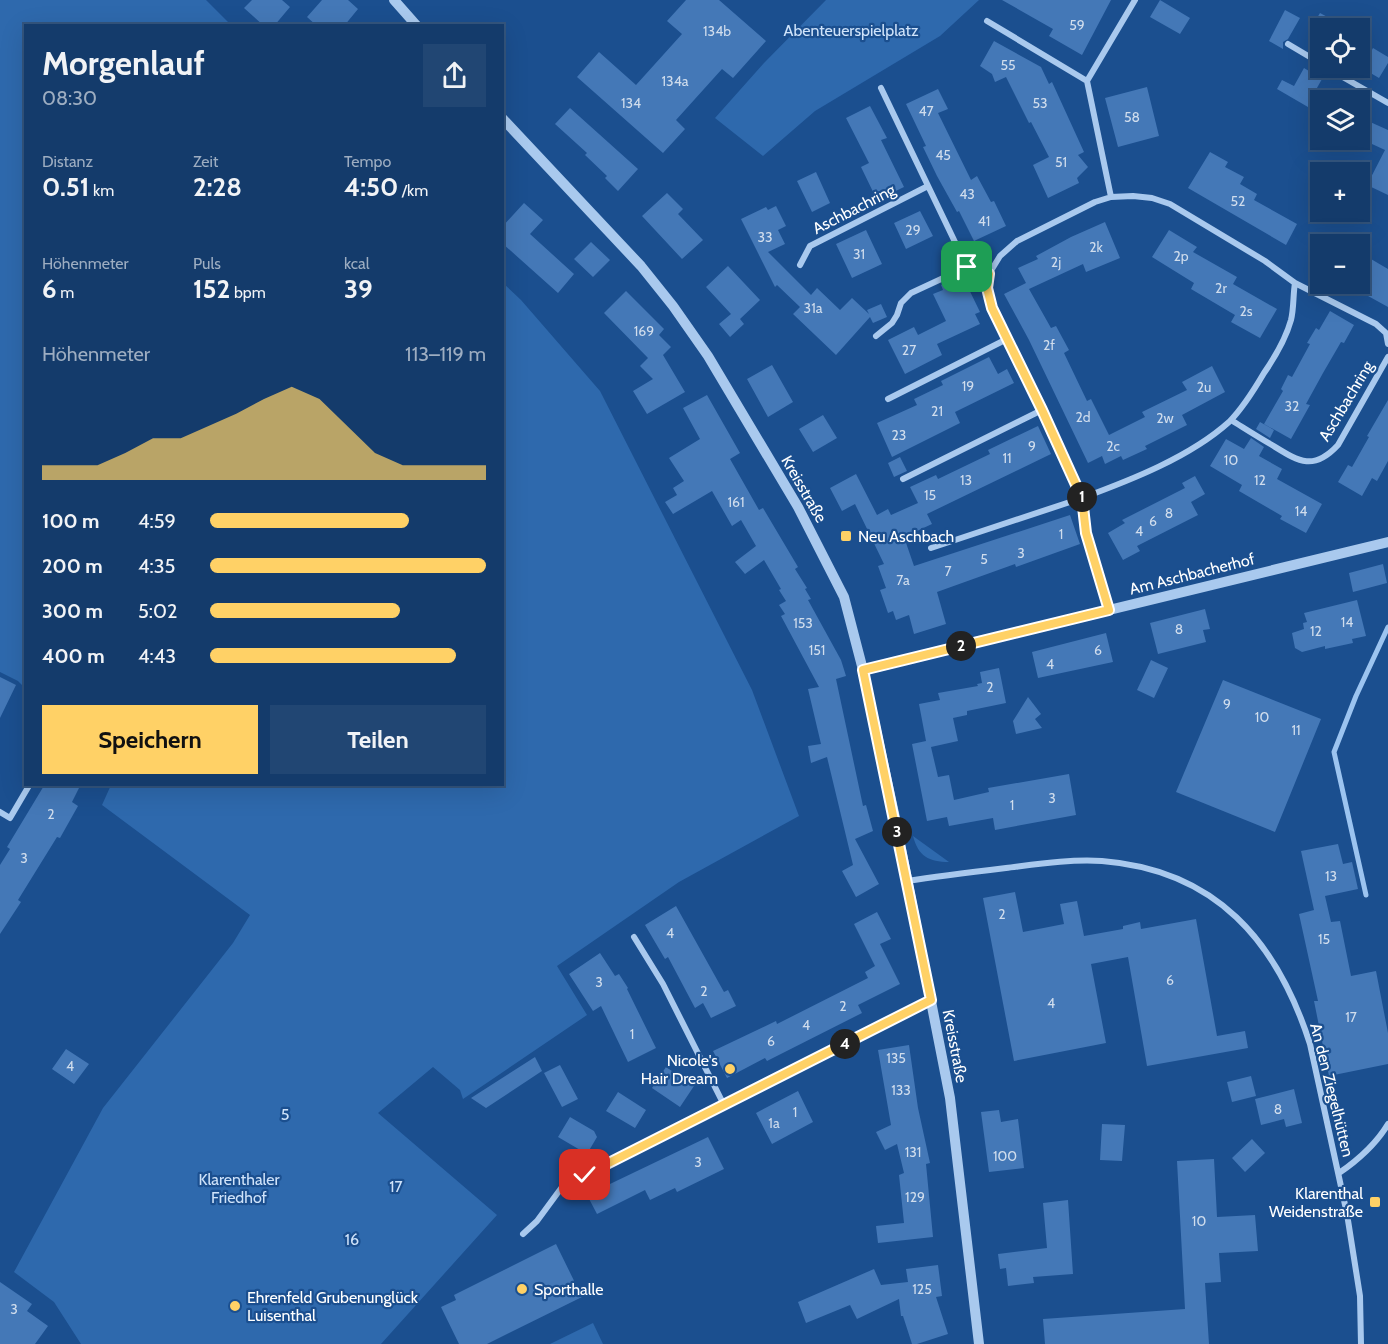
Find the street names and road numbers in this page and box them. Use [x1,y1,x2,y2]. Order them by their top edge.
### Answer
street label: Aschbachring [809,180,899,238]
street label: Aschbachring [1315,357,1378,445]
street label: Kreisstraße [777,452,831,526]
street label: Am Aschbacherhof [1127,549,1257,599]
street label: Kreisstraße [939,1008,971,1084]
street label: An den Ziegelhütten [1306,1021,1358,1159]

